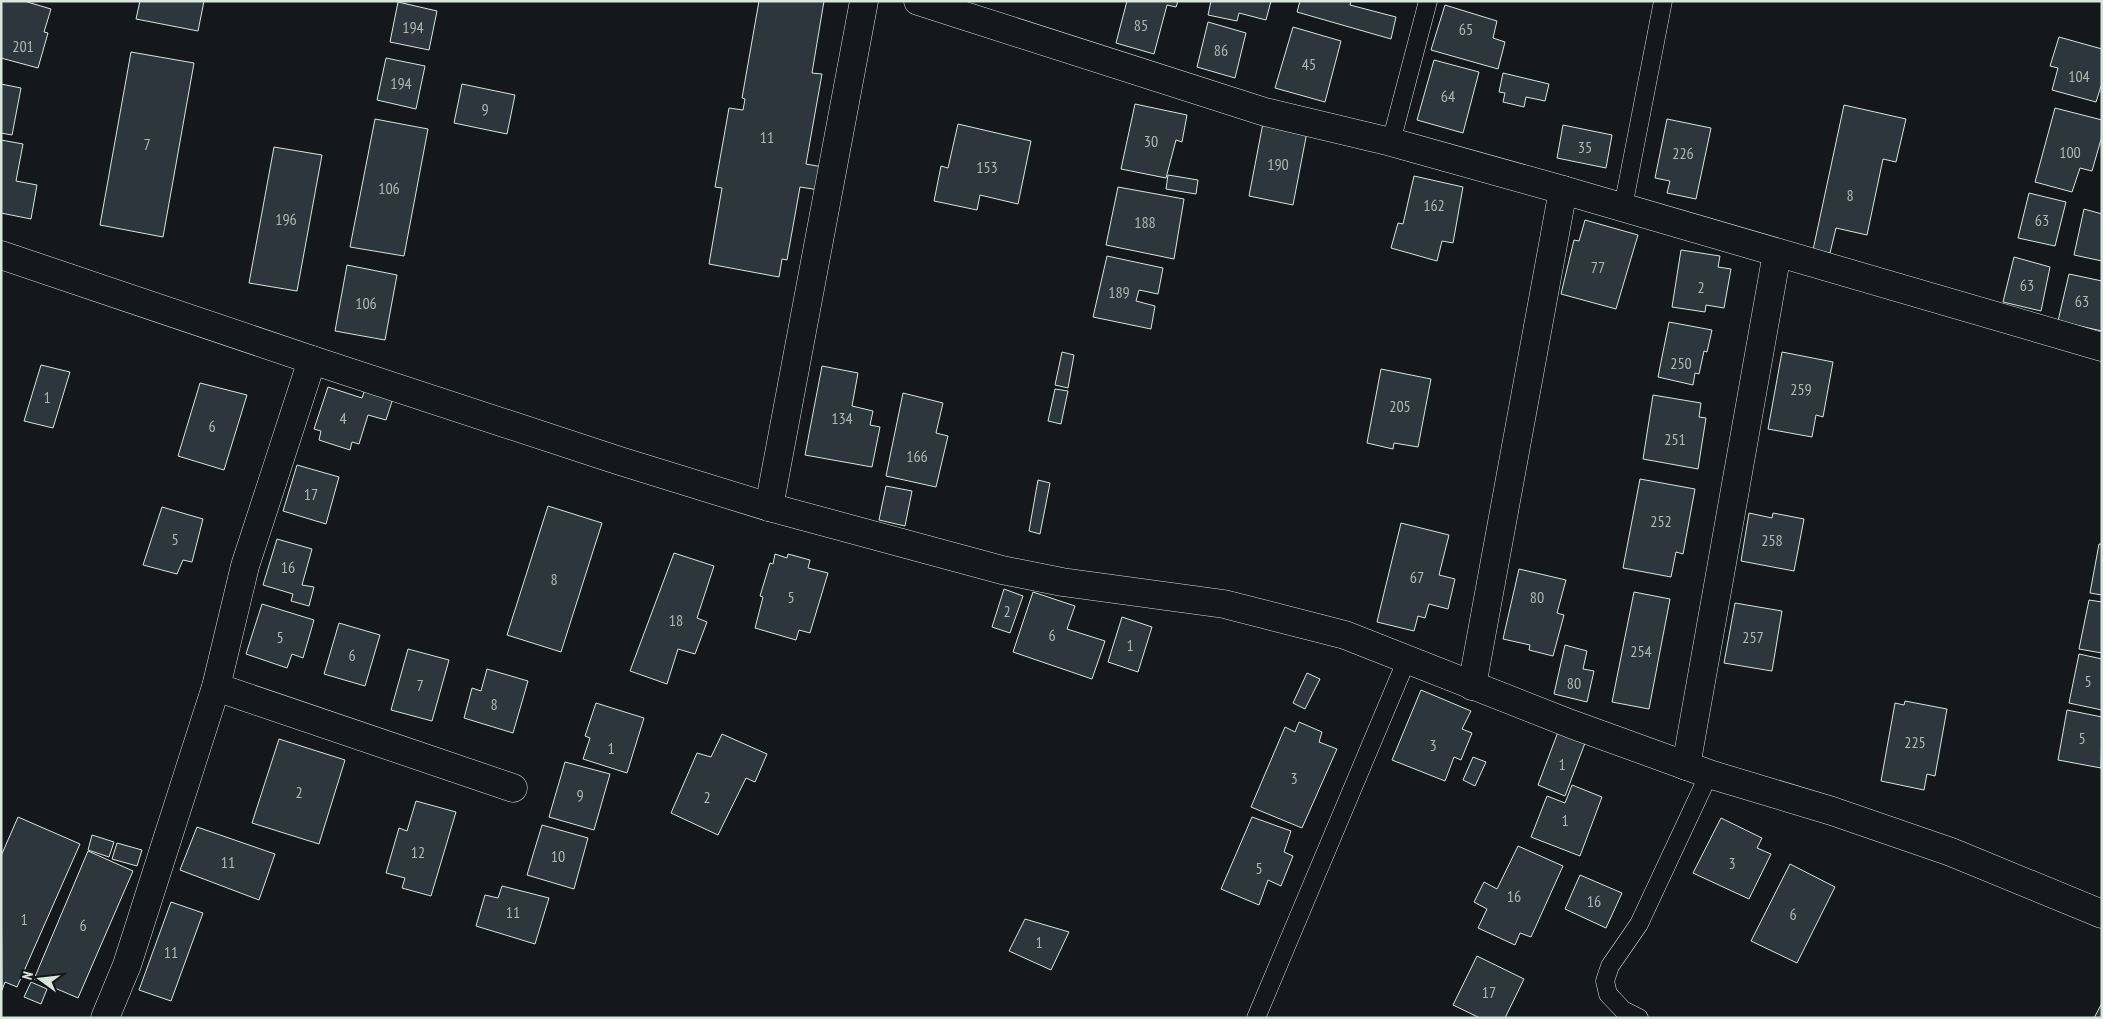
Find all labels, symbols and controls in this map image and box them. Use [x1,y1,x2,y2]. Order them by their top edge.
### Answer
house number: 85 [1134,15,1148,35]
house number: 194 [402,17,424,37]
house number: 65 [1459,19,1473,39]
house number: 201 [12,36,34,56]
house number: 86 [1214,40,1228,60]
house number: 45 [1302,54,1316,74]
house number: 104 [2068,66,2090,86]
house number: 194 [390,73,412,93]
house number: 64 [1441,86,1455,106]
house number: 9 [481,99,489,119]
house number: 11 [760,127,774,147]
house number: 30 [1144,131,1158,151]
house number: 7 [143,134,151,154]
house number: 35 [1578,137,1592,157]
house number: 100 [2059,142,2081,162]
house number: 226 [1672,143,1694,163]
house number: 190 [1267,154,1289,174]
house number: 153 [976,157,998,177]
house number: 106 [378,178,400,198]
house number: 8 [1846,185,1854,205]
house number: 162 [1423,195,1445,215]
house number: 196 [275,209,297,229]
house number: 63 [2035,210,2049,230]
house number: 188 [1134,212,1156,232]
house number: 77 [1591,257,1605,277]
house number: 63 [2020,275,2034,295]
house number: 2 [1697,277,1705,297]
house number: 189 [1108,282,1130,302]
house number: 63 [2075,291,2089,311]
house number: 106 [355,293,377,313]
house number: 250 [1670,353,1692,373]
house number: 259 [1790,379,1812,399]
house number: 1 [43,387,51,407]
house number: 205 [1389,396,1411,416]
house number: 4 [339,408,347,428]
house number: 134 [831,408,853,428]
house number: 6 [208,416,216,436]
house number: 251 [1664,429,1686,449]
house number: 166 [906,446,928,466]
house number: 17 [304,484,318,504]
house number: 252 [1650,511,1672,531]
house number: 5 [171,529,179,549]
house number: 258 [1761,530,1783,550]
house number: 16 [281,557,295,577]
house number: 67 [1410,567,1424,587]
house number: 8 [550,569,558,589]
house number: 5 [787,587,795,607]
house number: 80 [1530,587,1544,607]
house number: 2 [1003,601,1011,621]
house number: 18 [669,610,683,630]
house number: 6 [1048,625,1056,645]
house number: 5 [276,627,284,647]
house number: 257 [1742,627,1764,647]
house number: 1 [1126,635,1134,655]
house number: 254 [1630,641,1652,661]
house number: 6 [348,645,356,665]
house number: 5 [2084,671,2092,691]
house number: 80 [1567,673,1581,693]
house number: 7 [416,675,424,695]
house number: 8 [490,694,498,714]
house number: 5 [2078,728,2086,748]
house number: 225 [1904,732,1926,752]
house number: 3 [1429,735,1437,755]
house number: 1 [607,738,615,758]
house number: 1 [1558,754,1566,774]
house number: 3 [1290,768,1298,788]
house number: 2 [295,782,303,802]
house number: 9 [576,785,584,805]
house number: 2 [703,787,711,807]
house number: 1 [1561,810,1569,830]
house number: 12 [411,842,425,862]
house number: 10 [551,846,565,866]
house number: 11 [221,852,235,872]
house number: 3 [1728,853,1736,873]
house number: 5 [1255,858,1263,878]
house number: 16 [1507,886,1521,906]
house number: 16 [1587,891,1601,911]
house number: 11 [506,902,520,922]
house number: 6 [1789,904,1797,924]
house number: 1 [20,909,28,929]
house number: 6 [79,915,87,935]
house number: 1 [1035,932,1043,952]
house number: 11 [164,942,178,962]
north arrow [15,954,65,1004]
text: N [18,970,37,982]
house number: 17 [1482,982,1496,1002]

